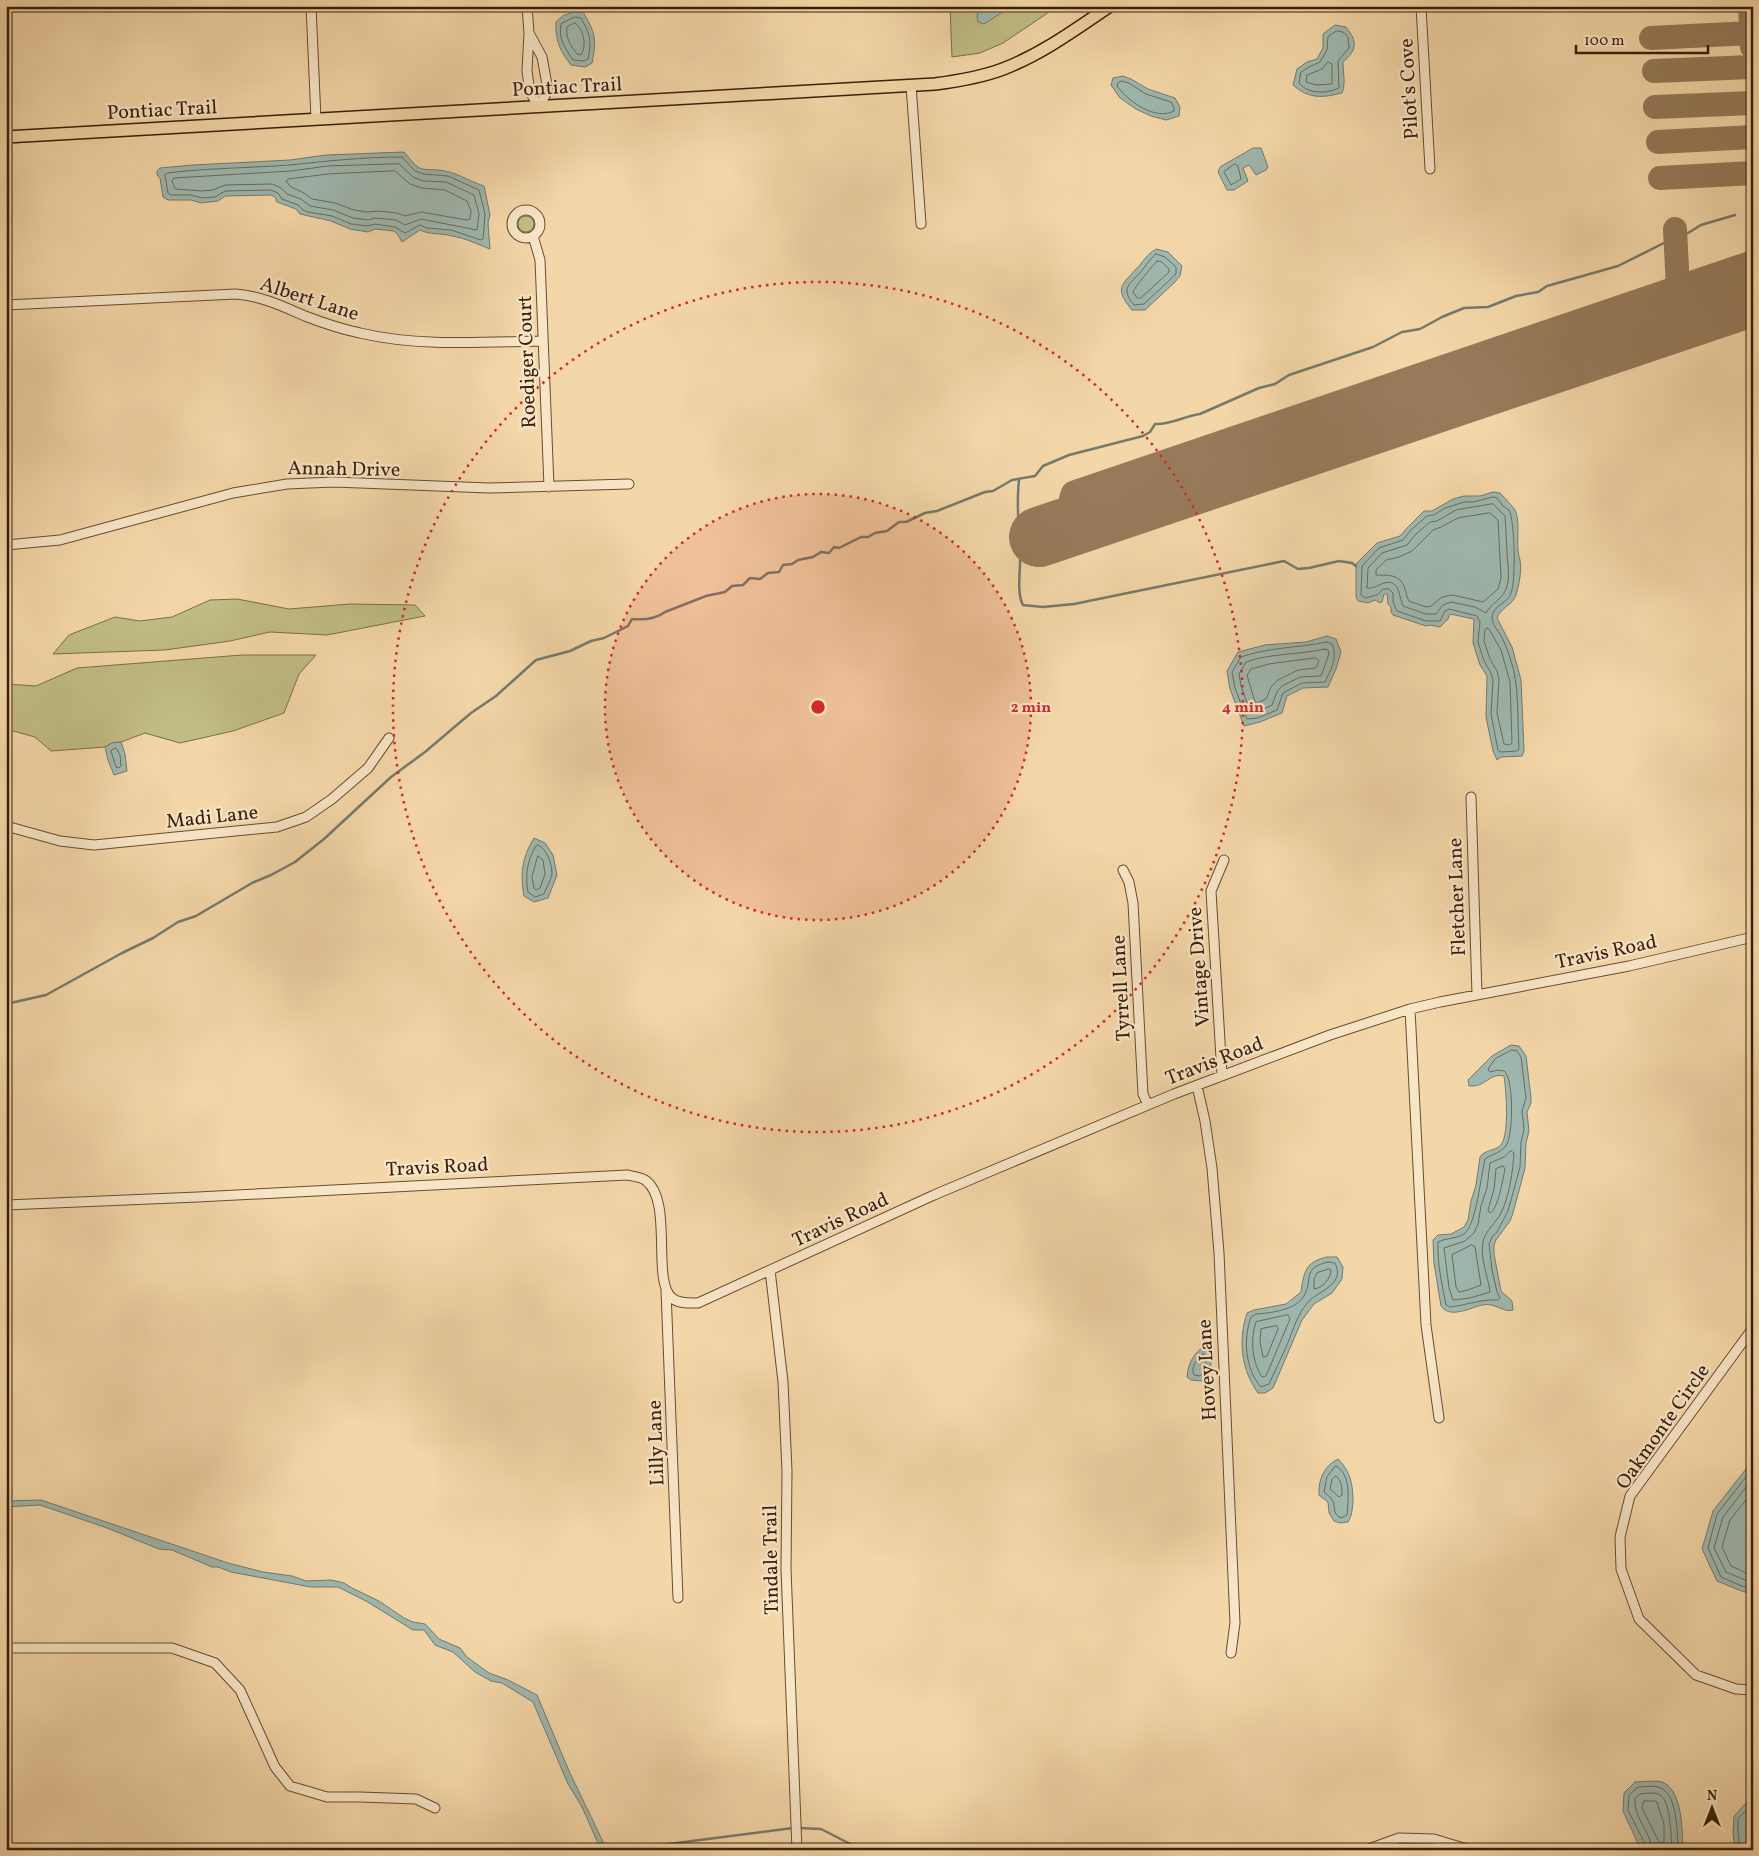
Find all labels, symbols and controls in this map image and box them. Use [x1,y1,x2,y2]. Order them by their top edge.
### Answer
scale bar [1576,22,1709,54]
text: 100 m [1584,31,1624,52]
street label: Pilot's Cove [1393,38,1427,140]
street label: Pontiac Trail [511,71,623,105]
street label: Pontiac Trail [106,94,218,128]
street label: Albert Lane [256,271,362,329]
street label: Roediger Court [512,295,544,429]
street label: Annah Drive [287,455,401,485]
centre of rings [809,698,827,716]
text: 2 min [1011,698,1051,719]
text: 4 min [1222,698,1264,719]
street label: Madi Lane [165,799,260,837]
street label: Fletcher Lane [1442,837,1474,957]
street label: Vintage Drive [1182,906,1218,1028]
street label: Travis Road [1553,929,1660,977]
street label: Tyrrell Lane [1105,934,1139,1042]
street label: Travis Road [1162,1030,1268,1093]
street label: Travis Road [385,1151,489,1185]
street label: Travis Road [788,1186,893,1255]
street label: Hovey Lane [1191,1318,1225,1422]
street label: Oakmonte Circle [1610,1359,1717,1496]
street label: Lilly Lane [642,1399,672,1486]
street label: Tindale Trail [757,1505,787,1615]
north arrow [1686,1784,1736,1834]
text: N [1707,1787,1717,1806]

